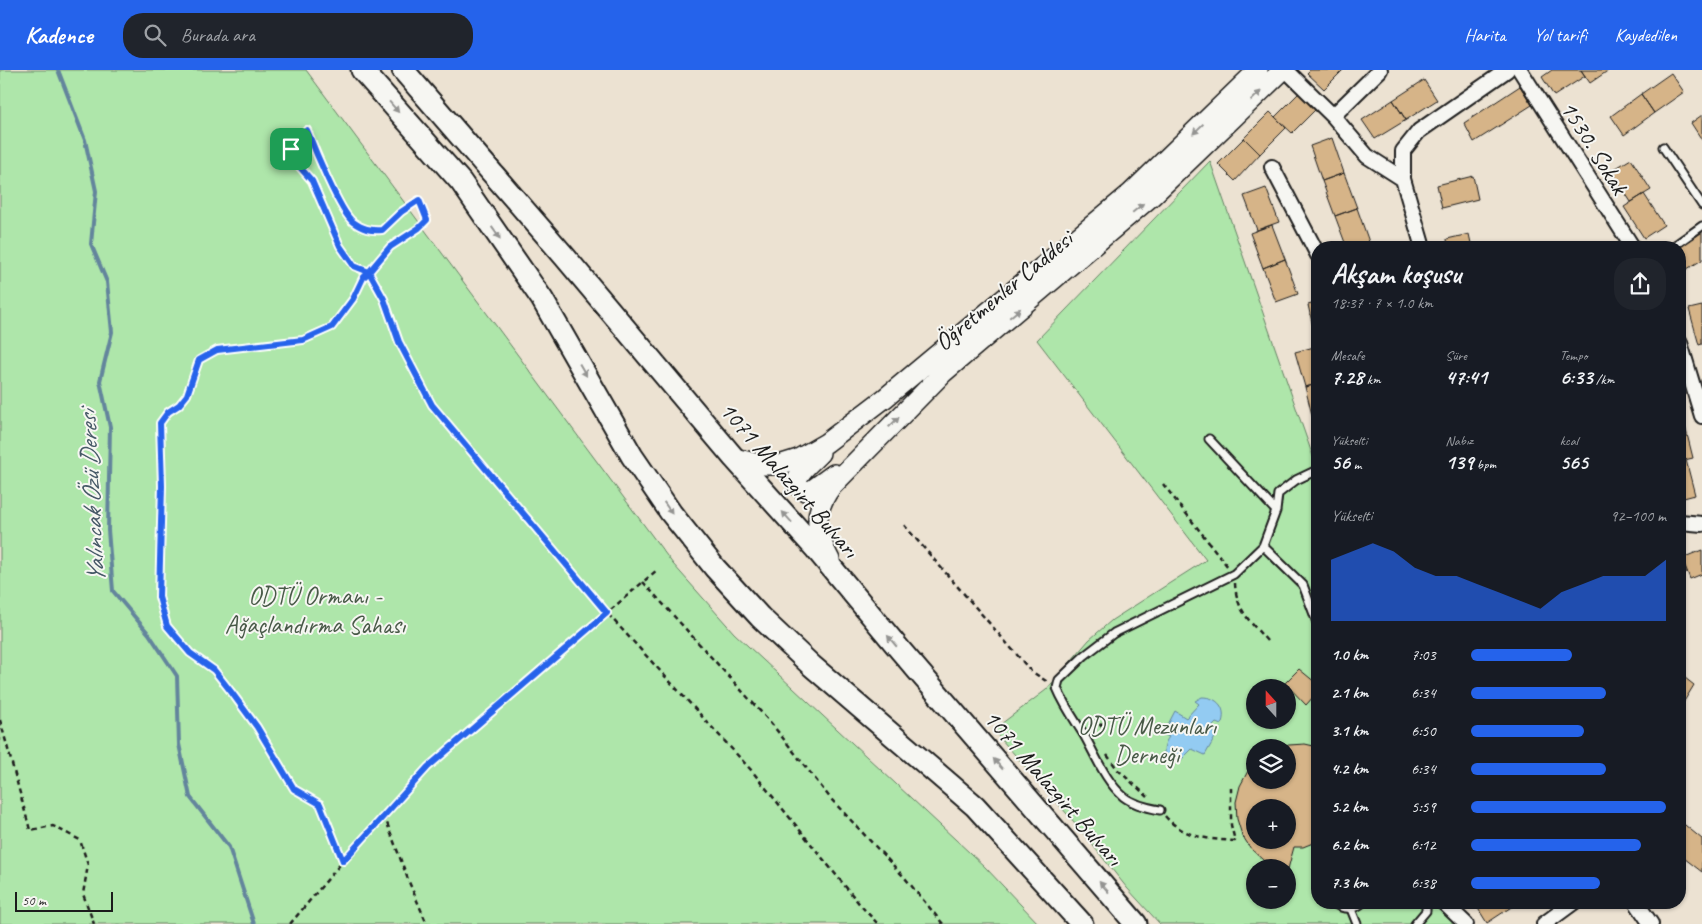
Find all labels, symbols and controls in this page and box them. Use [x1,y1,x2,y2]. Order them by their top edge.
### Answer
search box [123,13,473,58]
text: Kadence [25,20,93,50]
icon: search [141,21,169,49]
text: Burada ara [181,23,255,47]
text: Harita [1465,24,1506,46]
text: Yol tarifi [1534,24,1587,46]
text: Kaydedilen [1615,24,1677,46]
one-way arrow [1250,90,1262,102]
street label: 1530. Sokak [1553,95,1637,202]
one-way arrow [389,100,400,113]
one-way arrow [1192,123,1204,135]
pin [270,128,312,170]
icon: arrive [277,135,305,163]
one-way arrow [1132,202,1145,213]
street label: Öğretmenler Caddesi [928,221,1082,358]
one-way arrow [491,226,501,240]
text: Akşam koşusu [1331,256,1461,291]
button: share [1614,258,1666,310]
text: 18:37 · 7 × 1.0 km [1331,293,1433,313]
one-way arrow [1008,307,1021,318]
text: Mesafe [1331,347,1365,364]
text: Süre [1445,347,1467,364]
text: Tempo [1560,347,1587,364]
one-way arrow [579,363,587,377]
text: 7.28 [1331,364,1363,390]
text: 47:41 [1445,364,1487,390]
text: 6:33 [1560,364,1593,390]
text: km [1363,371,1381,388]
text: /km [1593,371,1614,388]
street label: 1071 Malazgirt Bulvarı [712,395,867,566]
water label: Yalıncak Özü Deresi [70,404,112,584]
one-way arrow [888,416,900,428]
text: Yükselti [1331,432,1367,449]
text: Nabız [1445,432,1473,449]
text: kcal [1560,432,1578,449]
text: 56 [1331,449,1350,475]
text: 139 [1445,449,1473,475]
text: 565 [1560,449,1588,475]
text: m [1350,456,1361,473]
text: bpm [1473,456,1496,473]
one-way arrow [663,502,673,515]
text: Yükselti [1331,506,1372,526]
text: 92–100 m [1610,506,1666,526]
one-way arrow [781,512,793,524]
park label: ODTÜ Ormanı - Ağaçlandırma Sahası [225,580,407,641]
one-way arrow [887,635,898,648]
text: 1.0 km [1331,645,1368,665]
text: 7:03 [1411,645,1436,665]
north arrow [1246,679,1296,729]
map controls [1246,679,1296,909]
text: 2.1 km [1331,683,1368,703]
text: 6:34 [1411,683,1436,703]
street label: 1071 Malazgirt Bulvarı [976,703,1131,874]
park label: ODTÜ Mezunları Derneği [1078,710,1218,771]
text: 3.1 km [1331,721,1368,741]
text: 6:50 [1411,721,1436,741]
button: layers [1246,739,1296,789]
one-way arrow [992,759,1004,771]
text: 4.2 km [1331,759,1368,779]
text: 6:34 [1411,759,1436,779]
text: 5.2 km [1331,797,1368,817]
text: 5:59 [1411,797,1436,817]
button: + [1246,799,1296,849]
text: 6.2 km [1331,835,1369,855]
text: 6:12 [1411,835,1436,855]
button: − [1246,859,1296,909]
text: 7.3 km [1331,873,1368,893]
text: 6:38 [1411,873,1436,893]
one-way arrow [1098,882,1110,894]
scale bar [15,889,112,912]
text: 50 m [22,892,46,909]

